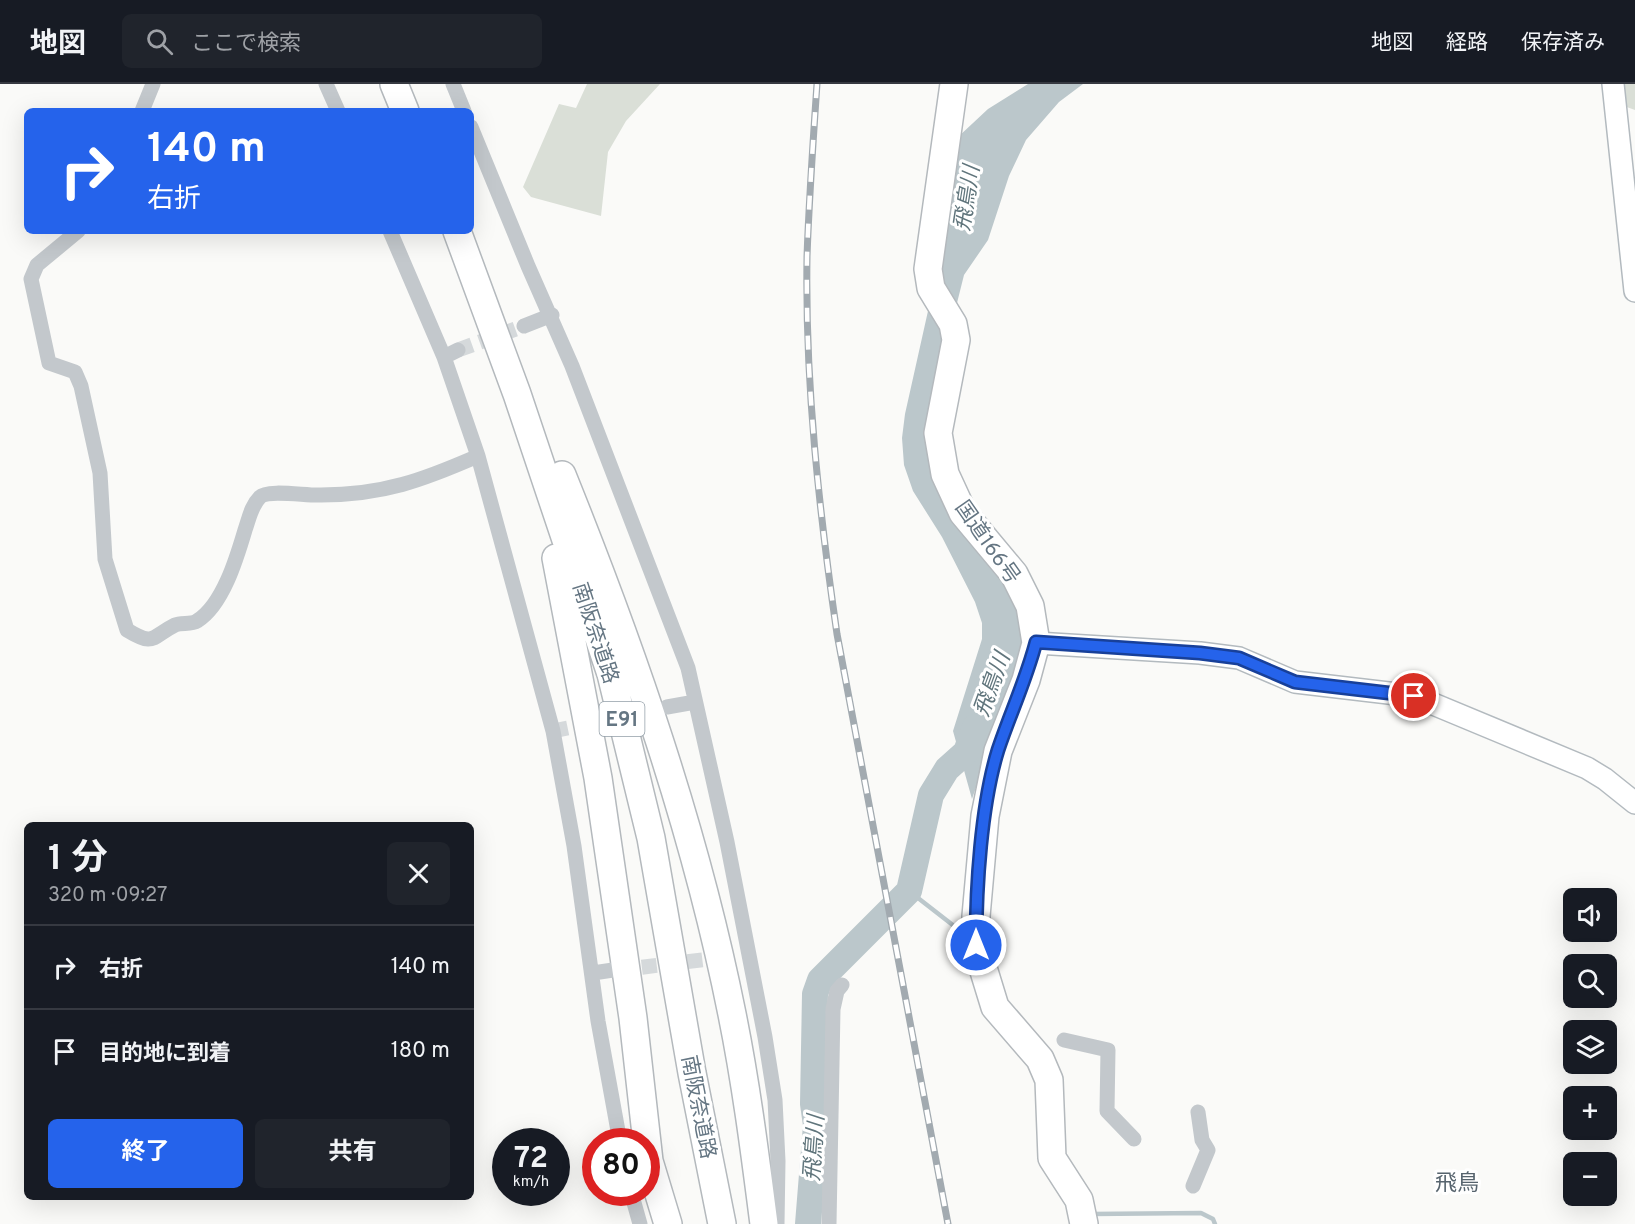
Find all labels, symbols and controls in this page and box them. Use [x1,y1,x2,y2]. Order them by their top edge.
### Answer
search box [122,14,542,68]
icon: search [143,25,176,58]
text: 地図 [30,27,86,63]
text: 地図 [1371,30,1413,57]
text: 経路 [1446,30,1488,57]
text: 保存済み [1521,30,1605,57]
text: ここで検索 [191,31,301,58]
text: 140 m [147,124,266,177]
icon: right [48,132,126,210]
water label: 飛鳥川 [950,162,987,233]
text: 右折 [147,183,201,217]
street label: 国道166号 [948,496,1025,590]
street label: 南阪奈道路 [566,579,624,688]
water label: 飛鳥川 [969,647,1018,720]
pin [1388,670,1439,721]
icon: arrive [1397,679,1430,712]
road number: E91 [600,702,644,736]
text: 1 分 [48,837,107,883]
button: close [387,842,450,905]
text: 320 m · 09:27 [48,883,168,909]
map controls [1563,888,1617,1206]
button: sound [1563,888,1617,942]
position arrow [944,913,1008,977]
icon: right [48,951,81,984]
text: 140 m [391,954,450,981]
button: search [1563,954,1617,1008]
text: 右折 [99,957,143,984]
button: layers [1563,1020,1617,1074]
icon: arrive [48,1035,81,1068]
text: 180 m [391,1038,450,1065]
text: 目的地に到着 [99,1041,231,1068]
street label: 南阪奈道路 [674,1053,721,1161]
button: + [1563,1086,1617,1140]
water label: 飛鳥川 [800,1112,831,1182]
button: 終了 [48,1119,243,1188]
button: 共有 [255,1119,450,1188]
speed limit sign: 80 [582,1128,660,1206]
text: 72 [514,1141,548,1178]
button: − [1563,1152,1617,1206]
district label: 飛鳥 [1435,1171,1479,1198]
text: km/h [513,1173,549,1192]

